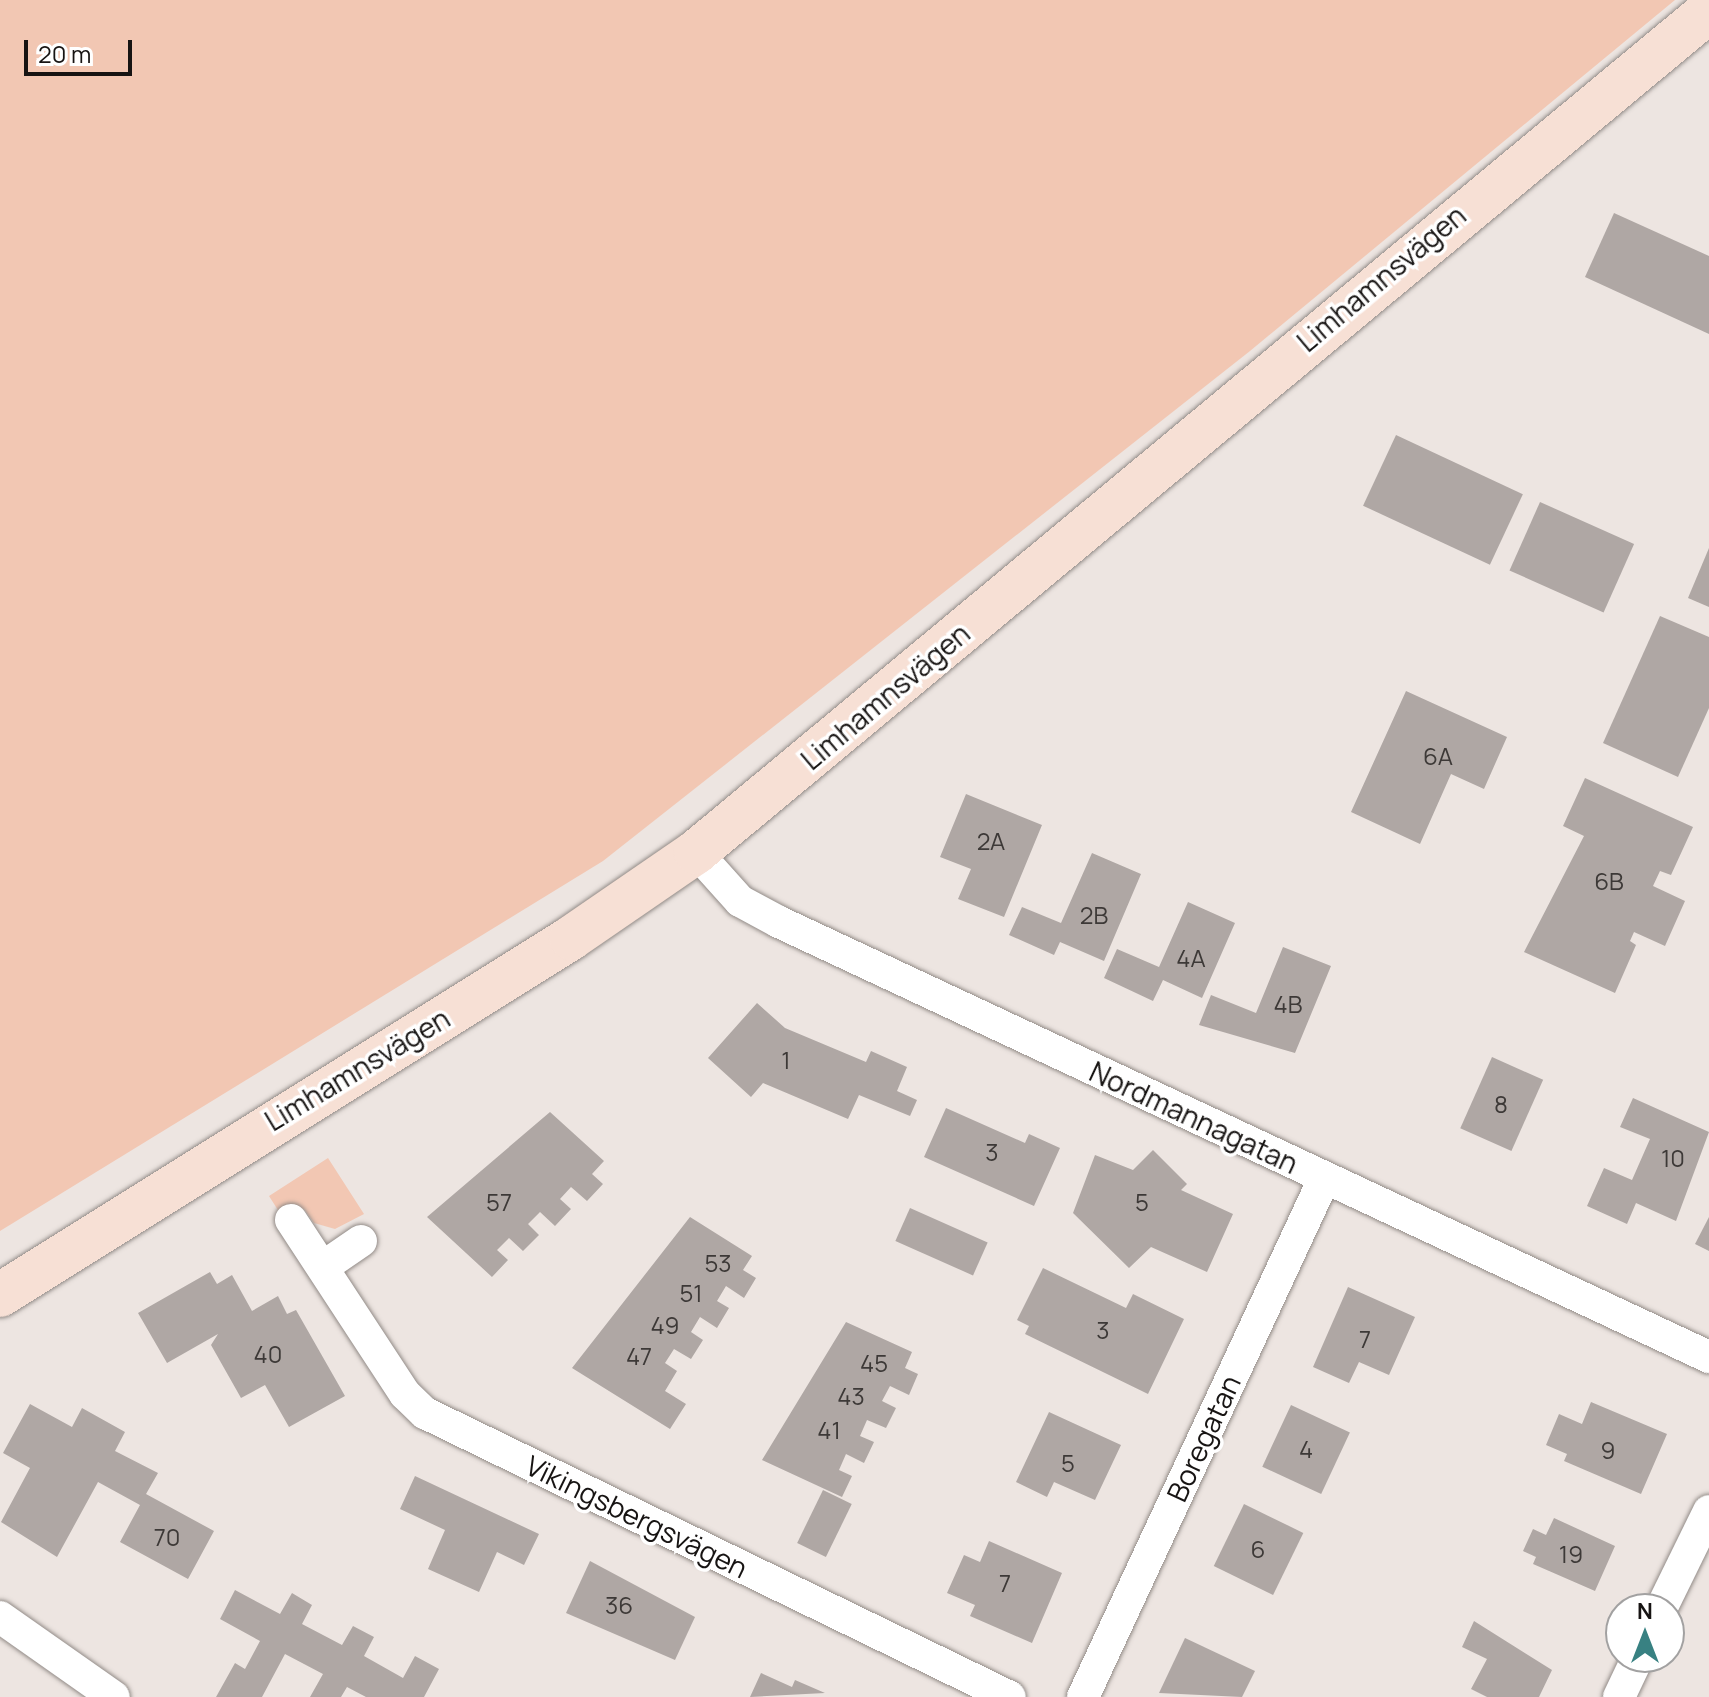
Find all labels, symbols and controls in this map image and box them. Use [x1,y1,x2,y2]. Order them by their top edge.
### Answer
scale bar [28,24,136,74]
text: 20 m [38,37,91,70]
street label: Limhamnsvägen [1290,198,1472,358]
street label: Limhamnsvägen [794,616,976,776]
house number: 6A [1423,742,1453,770]
house number: 2A [977,827,1005,855]
house number: 6B [1594,867,1624,895]
house number: 2B [1080,901,1108,929]
house number: 4A [1176,944,1206,972]
house number: 4B [1274,990,1302,1018]
street label: Limhamnsvägen [259,1001,455,1137]
house number: 1 [781,1046,791,1074]
street label: Nordmannagatan [1085,1054,1303,1180]
house number: 8 [1494,1090,1508,1118]
house number: 3 [985,1138,999,1166]
house number: 10 [1661,1144,1685,1172]
house number: 57 [486,1188,512,1216]
house number: 5 [1135,1188,1149,1216]
house number: 53 [704,1249,732,1277]
house number: 51 [679,1279,703,1307]
house number: 49 [651,1311,679,1339]
house number: 3 [1096,1316,1110,1344]
house number: 7 [1359,1325,1371,1353]
house number: 40 [254,1340,282,1368]
house number: 47 [626,1342,652,1370]
house number: 45 [860,1349,888,1377]
street label: Boregatan [1159,1370,1247,1506]
house number: 43 [837,1382,865,1410]
house number: 41 [817,1416,841,1444]
house number: 4 [1299,1435,1313,1463]
house number: 9 [1601,1436,1615,1464]
street label: Vikingsbergsvägen [521,1448,753,1584]
house number: 5 [1061,1449,1075,1477]
house number: 70 [154,1523,180,1551]
house number: 6 [1251,1535,1265,1563]
house number: 19 [1559,1540,1583,1568]
house number: 7 [999,1569,1011,1597]
house number: 36 [605,1591,633,1619]
north arrow [1605,1593,1685,1673]
text: N [1637,1596,1653,1626]

